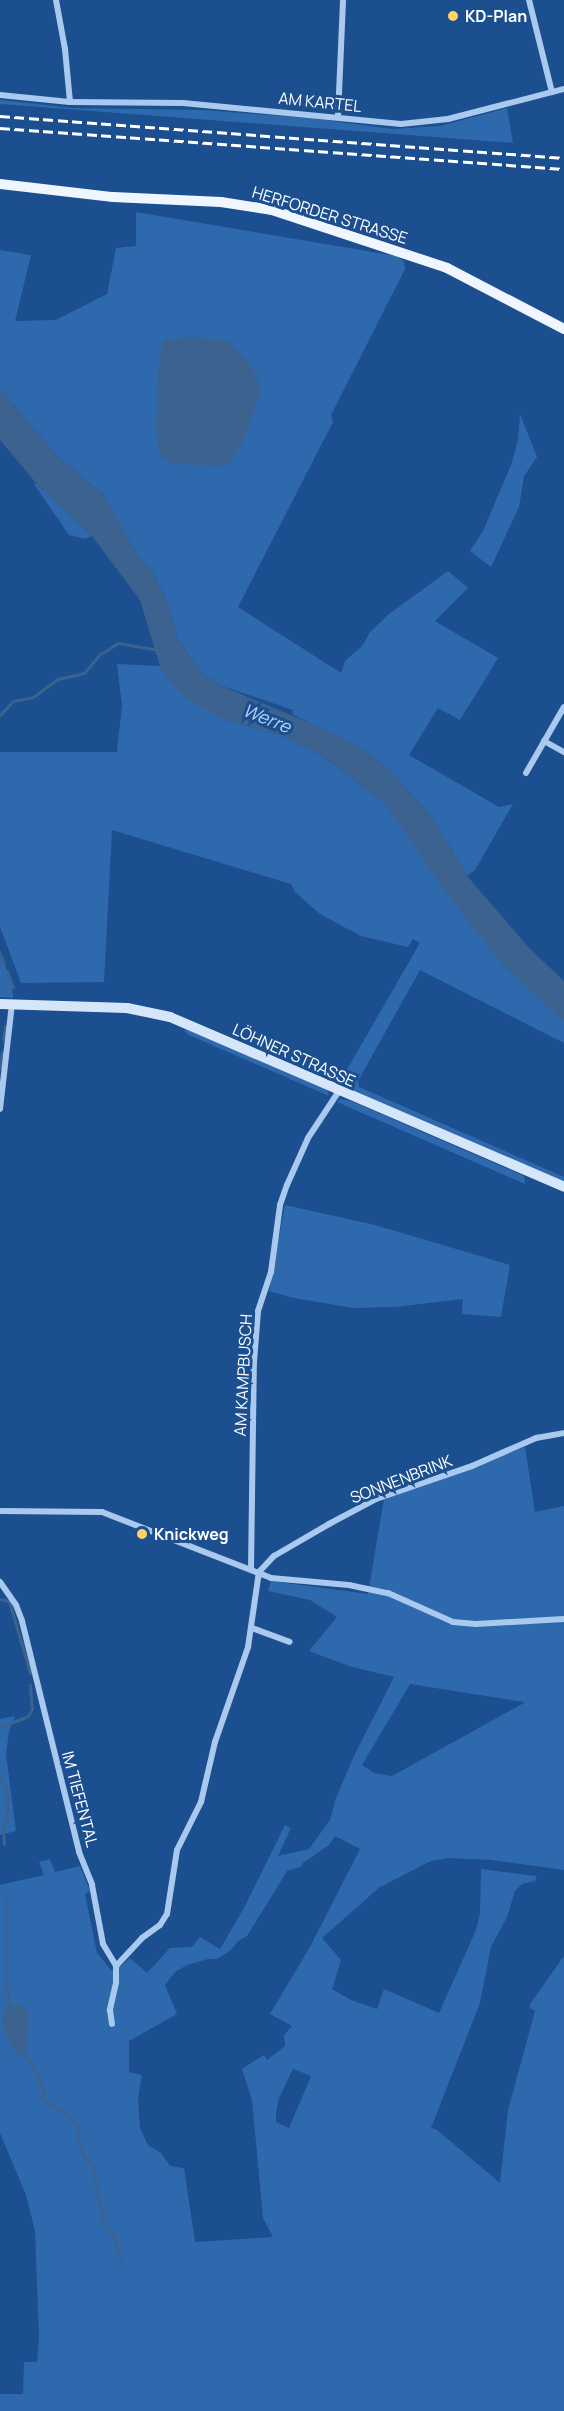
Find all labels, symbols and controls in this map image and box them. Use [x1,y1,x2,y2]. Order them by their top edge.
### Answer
place label: KD-Plan [465,6,527,26]
marker: KD-Plan [446,9,460,23]
street label: AM KARTEL [278,88,362,116]
street label: HERFORDER STRASSE [250,182,410,248]
water label: Werre [240,699,294,737]
street label: LÖHNER STRASSE [230,1019,358,1091]
street label: AM KAMPBUSCH [230,1313,256,1437]
street label: SONNENBRINK [347,1451,455,1507]
place label: Knickweg [154,1524,229,1544]
marker: Knickweg [135,1527,149,1541]
street label: IM TIEFENTAL [58,1749,102,1849]

